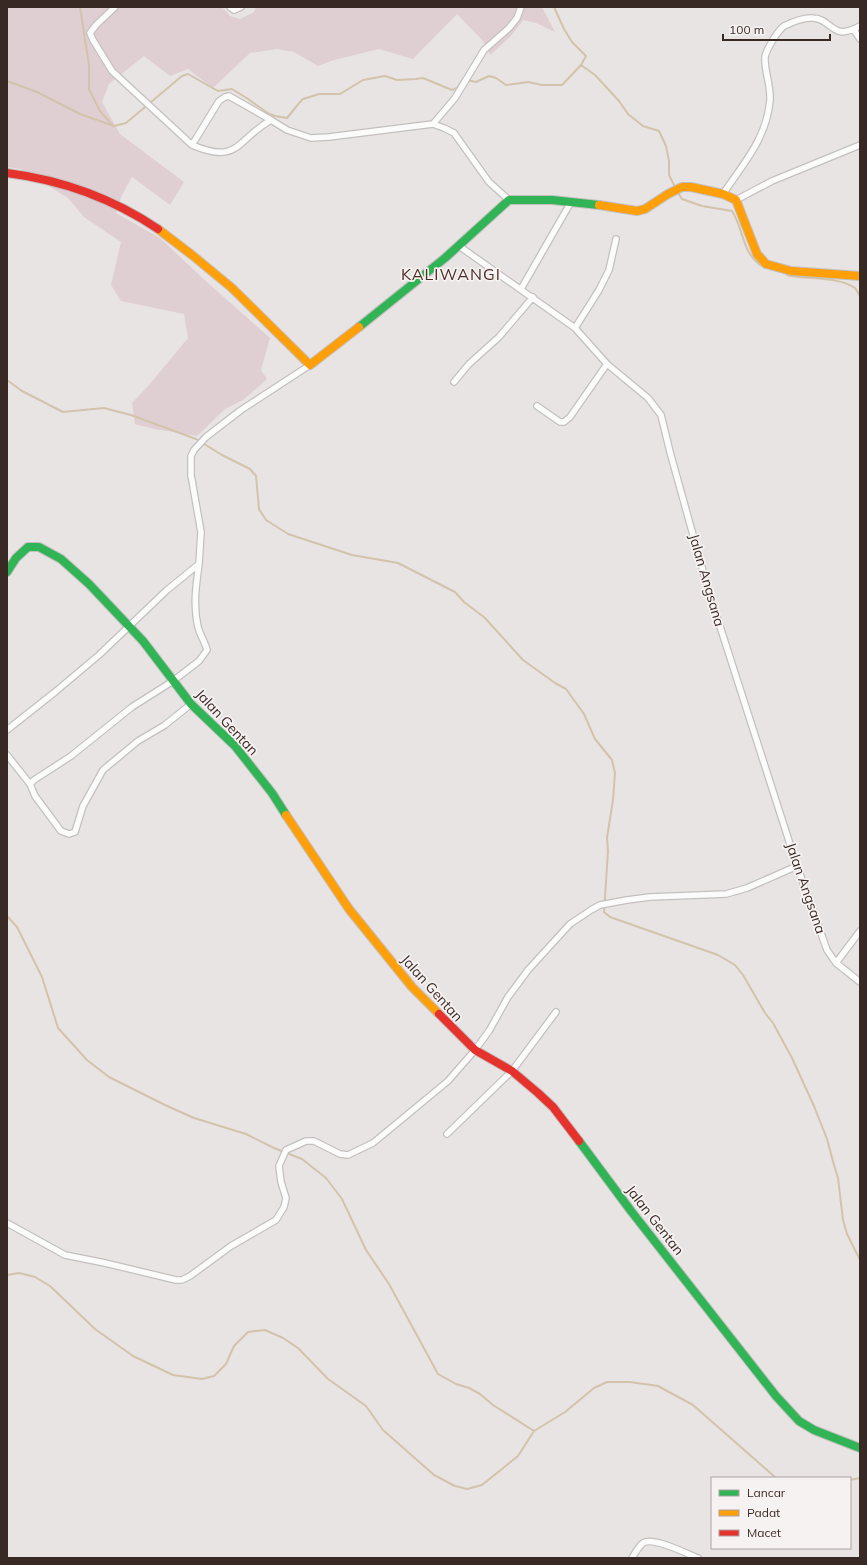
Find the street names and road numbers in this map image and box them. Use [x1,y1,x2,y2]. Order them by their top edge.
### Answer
street label: Jalan Angsana [685,532,729,628]
street label: Jalan Gentan [192,685,262,759]
street label: Jalan Angsana [782,840,830,936]
street label: Jalan Gentan [397,951,467,1025]
street label: Jalan Gentan [622,1181,688,1259]

